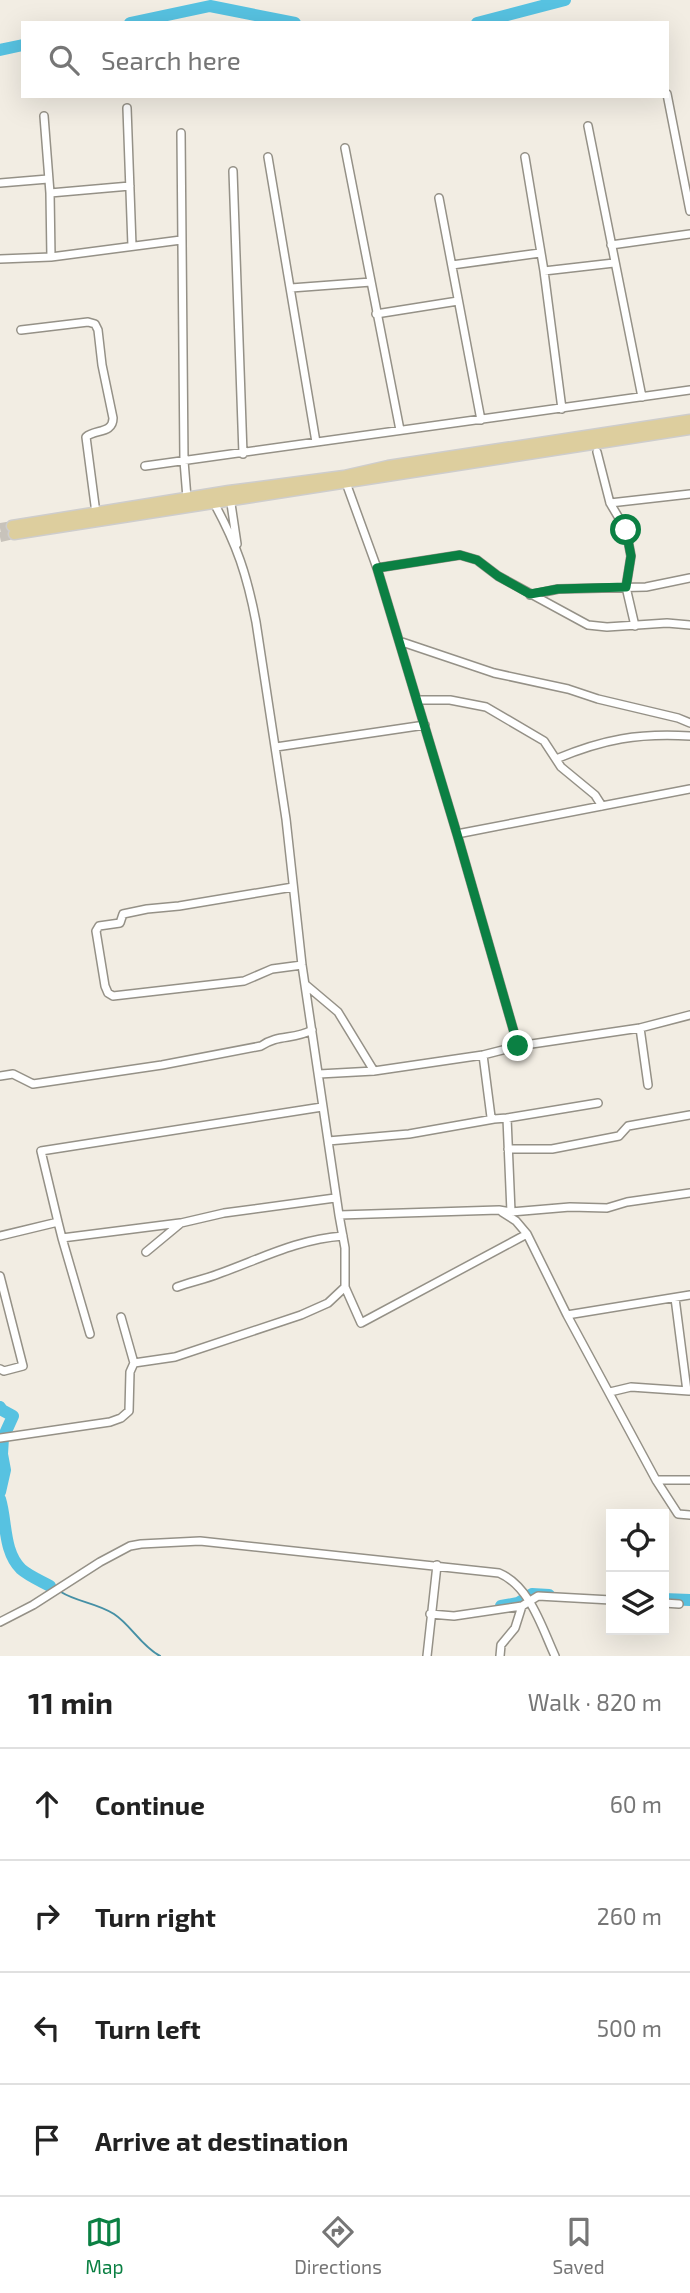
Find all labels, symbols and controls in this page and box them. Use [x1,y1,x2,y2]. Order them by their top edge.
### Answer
search box [21,21,669,98]
icon: search [45,41,83,79]
text: Search here [101,44,241,75]
route start [610,514,641,545]
route end [502,1030,533,1061]
map controls [606,1509,669,1635]
button: locate [606,1509,669,1572]
button: layers [606,1572,669,1635]
text: 11 min [28,1684,113,1720]
text: Walk · 820 m [528,1688,662,1716]
icon: ahead [28,1785,66,1823]
text: Continue [95,1789,205,1820]
text: 60 m [610,1790,662,1818]
icon: right [28,1897,66,1935]
text: Turn right [95,1901,216,1932]
text: 260 m [597,1902,662,1930]
icon: left [28,2009,66,2047]
text: Turn left [95,2013,201,2044]
text: 500 m [597,2014,662,2042]
icon: arrive [28,2121,66,2159]
text: Arrive at destination [95,2125,348,2156]
tab: Map [85,2213,123,2278]
tab: Directions [294,2213,382,2278]
tab: Saved [552,2213,605,2278]

